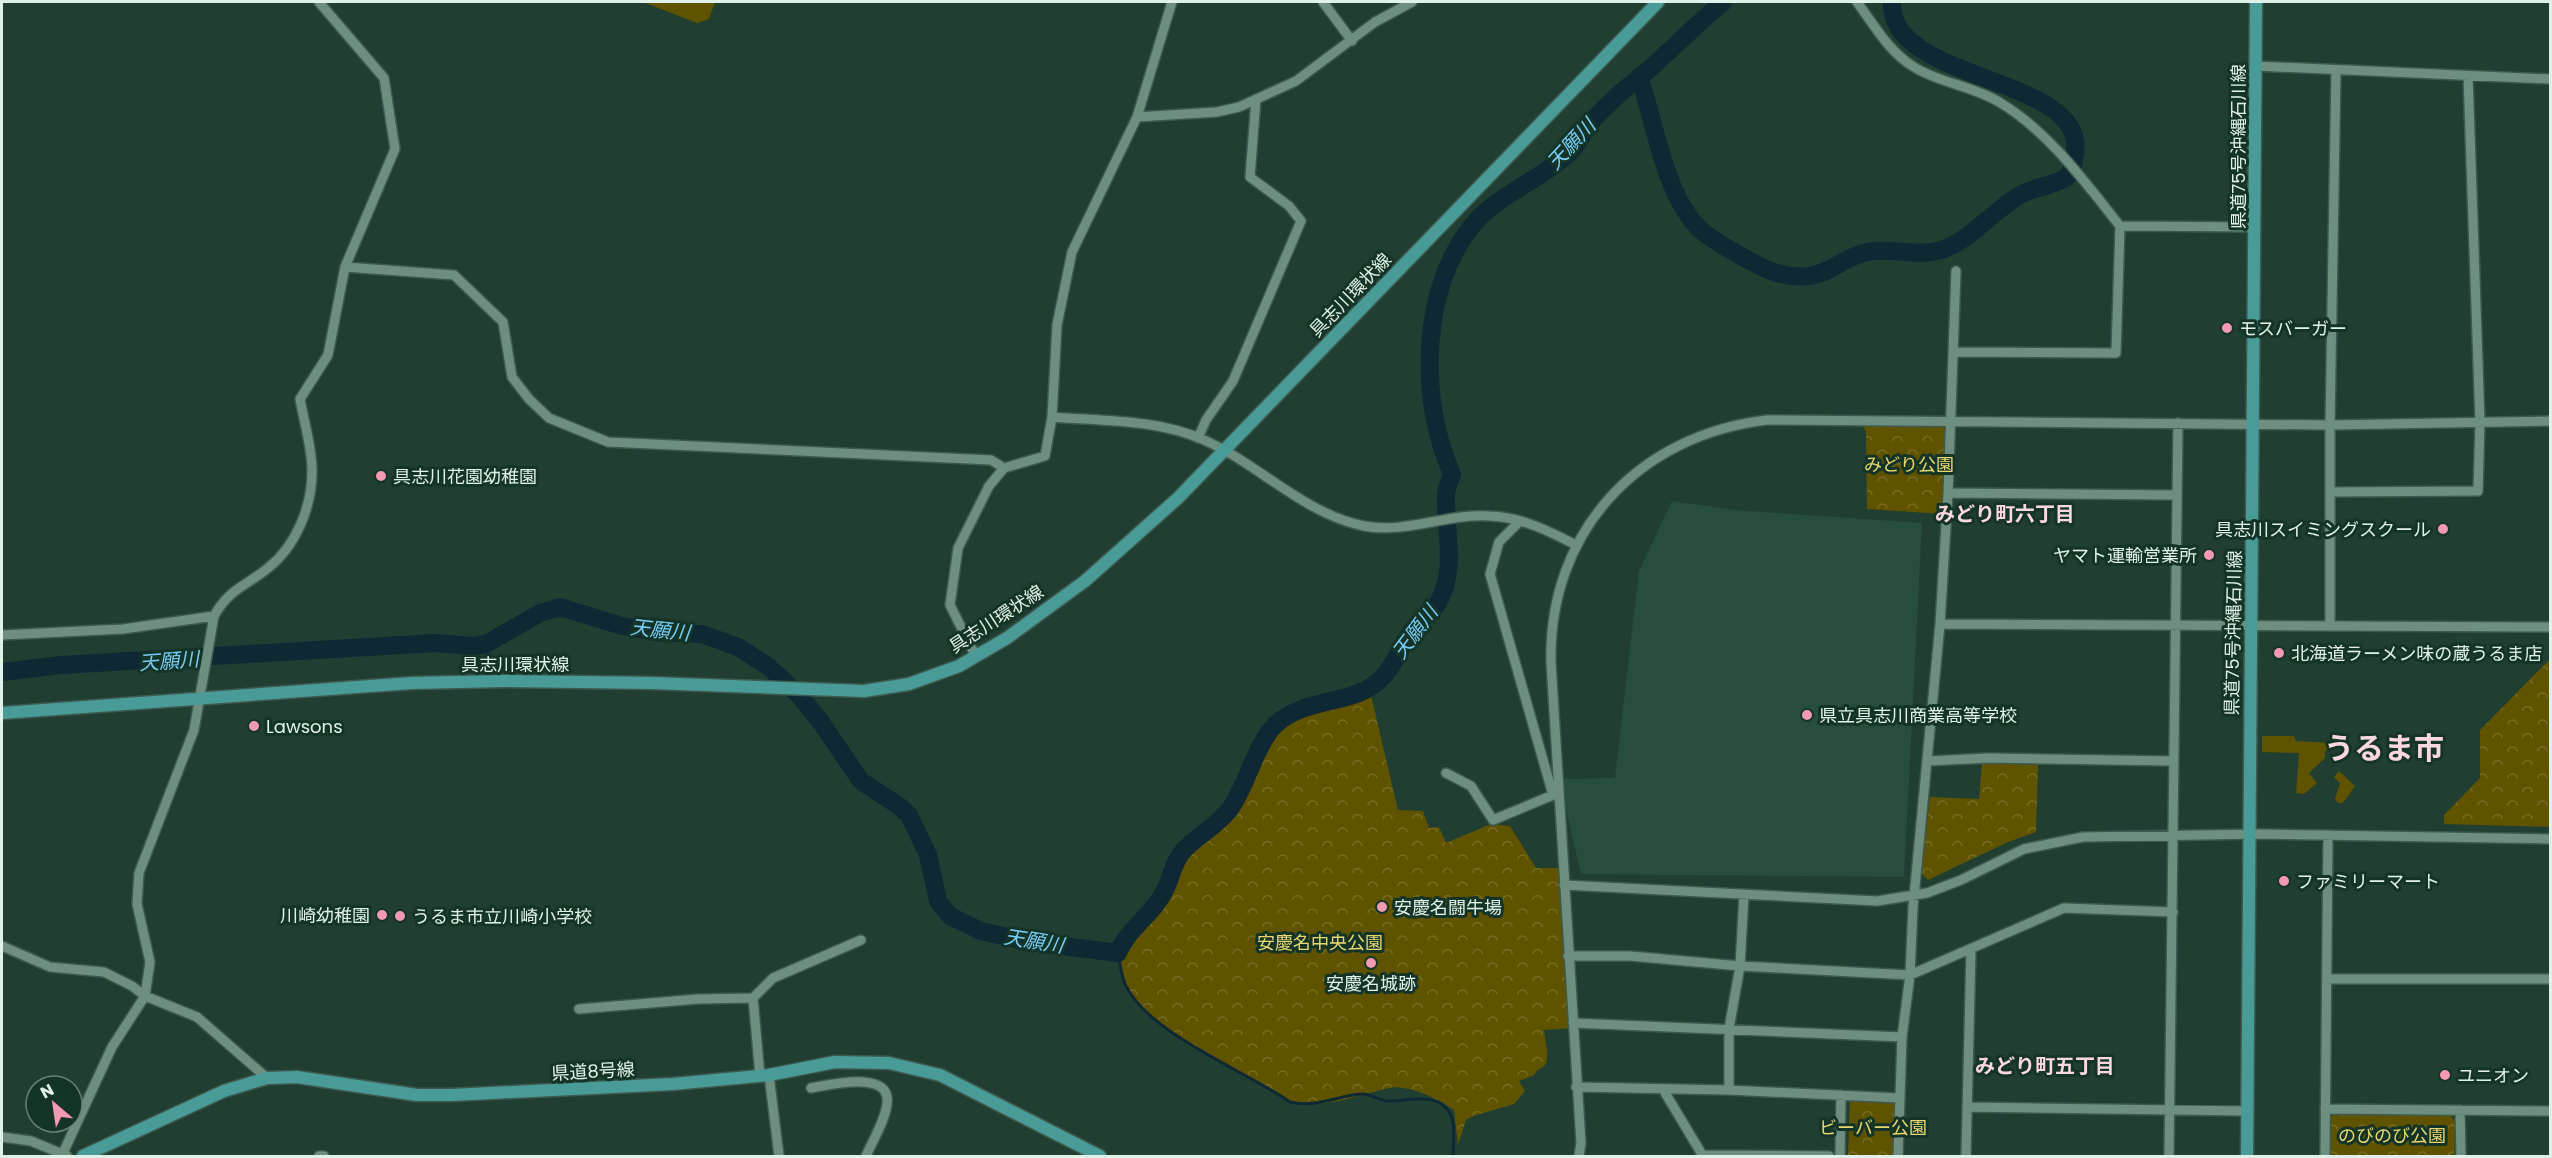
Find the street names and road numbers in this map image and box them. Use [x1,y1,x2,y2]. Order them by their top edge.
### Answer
street label: 県道75号沖縄石川線 [2226,64,2251,230]
street label: 具志川環状線 [1303,247,1397,343]
street label: 県道75号沖縄石川線 [2219,550,2247,716]
street label: 具志川環状線 [944,579,1048,659]
street label: 具志川環状線 [461,652,569,677]
street label: 県道8号線 [551,1056,635,1086]

